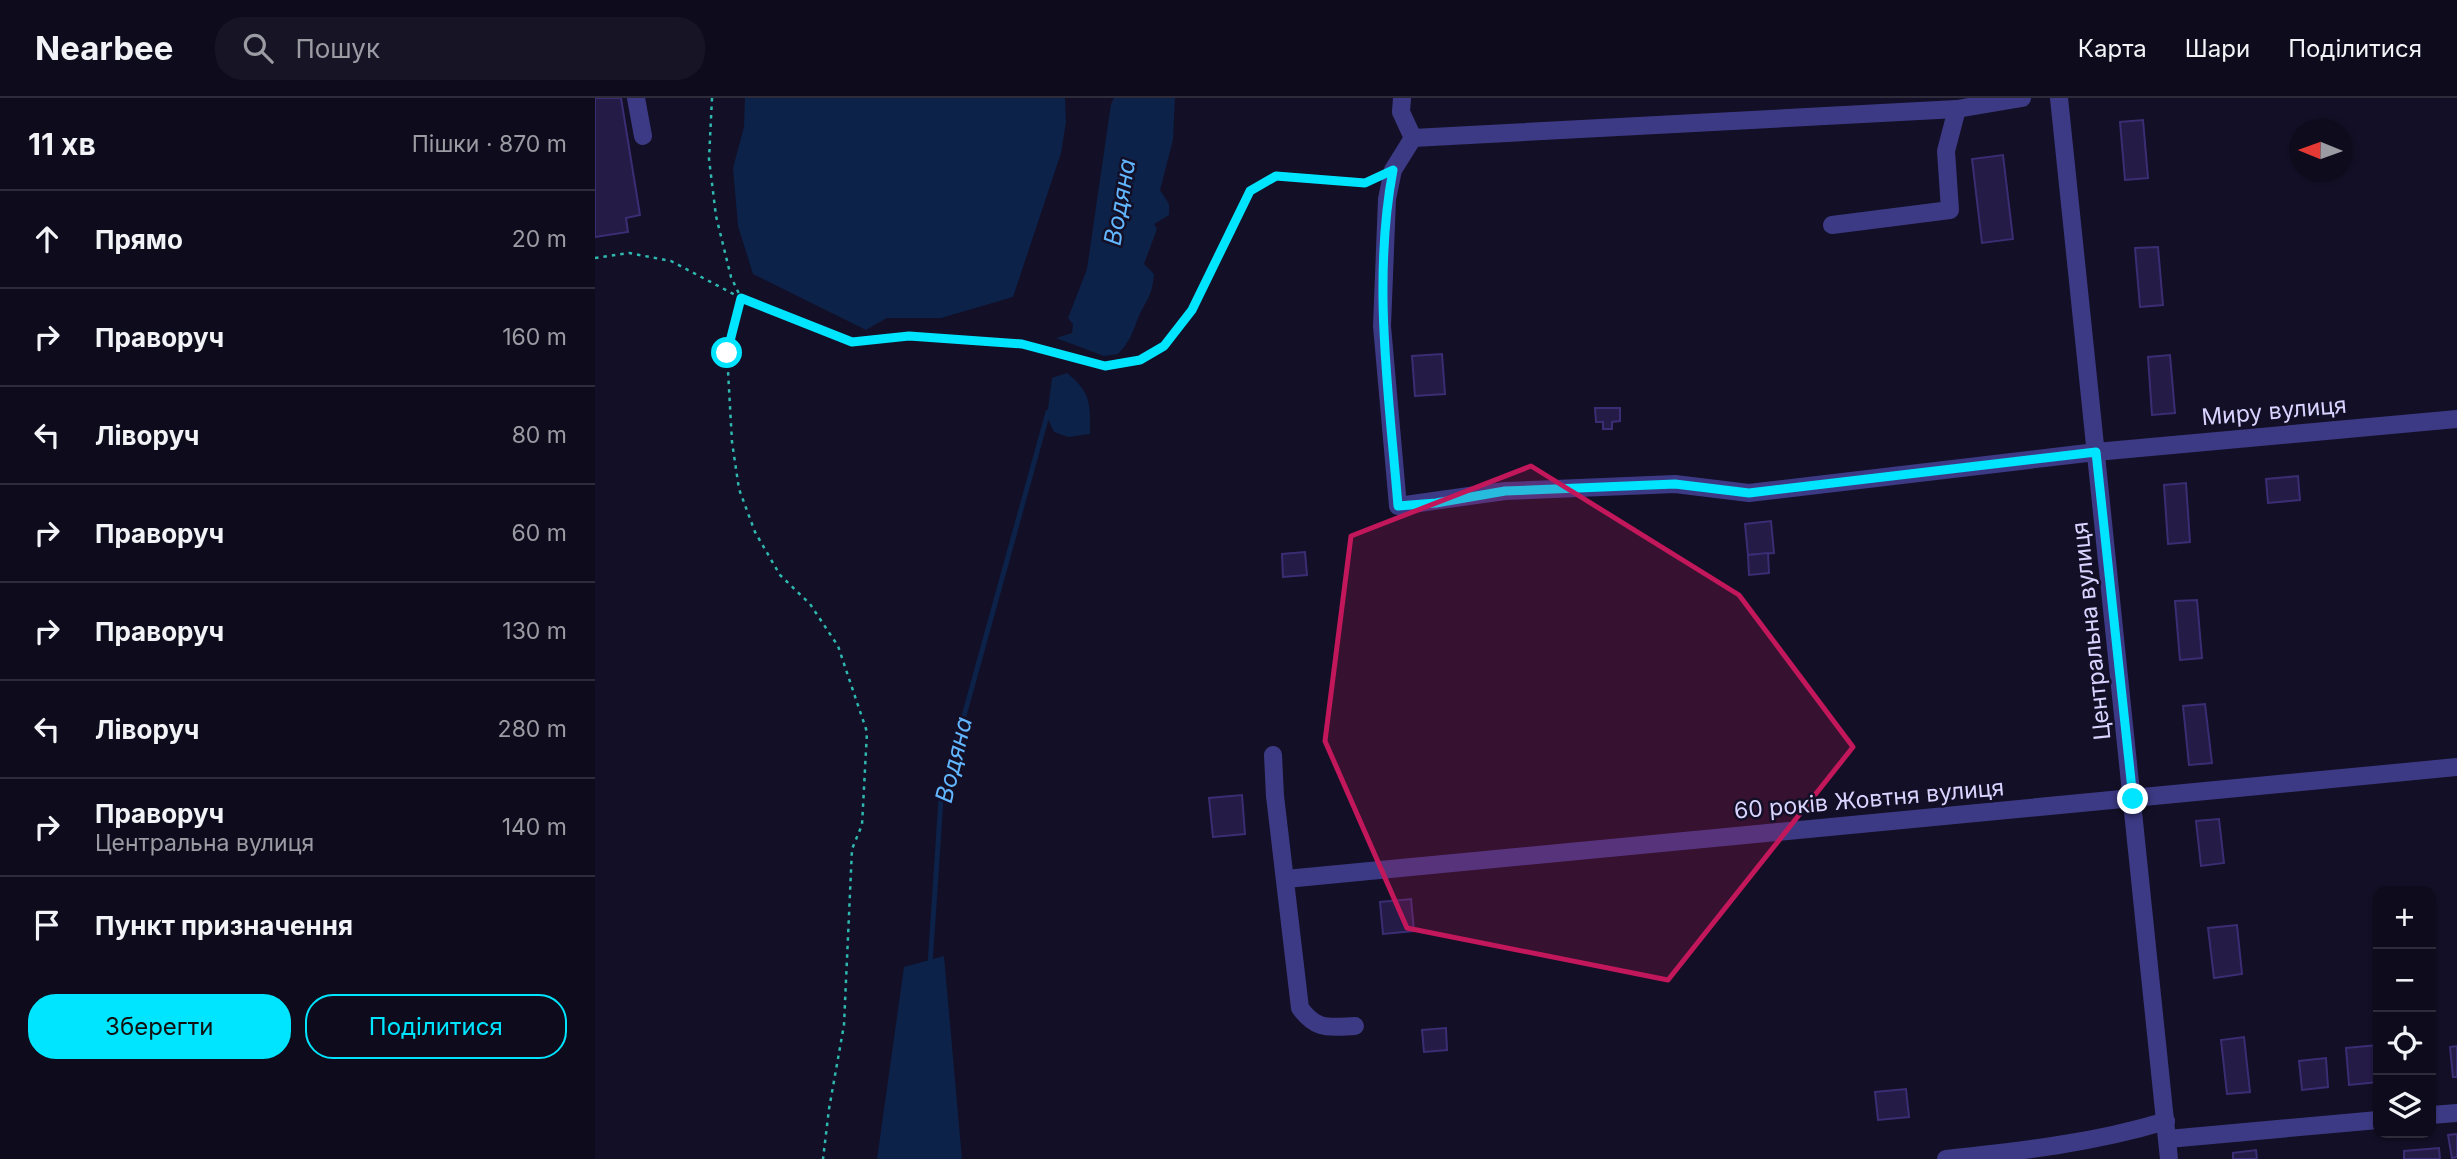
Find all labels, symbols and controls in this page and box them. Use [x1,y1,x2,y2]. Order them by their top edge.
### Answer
search box [215,17,705,80]
text: Nearbee [35,28,173,68]
icon: search [239,29,277,67]
text: Пошук [295,33,380,64]
text: Карта [2078,34,2147,63]
text: Шари [2185,34,2250,63]
text: Поділитися [2288,34,2422,63]
north arrow [2289,119,2352,182]
text: 11 хв [28,126,96,162]
text: Пішки · 870 m [412,130,567,158]
water label: Водяна [1098,156,1141,247]
icon: ahead [28,220,66,258]
text: Прямо [95,224,183,255]
text: 20 m [512,225,567,253]
icon: right [28,318,66,356]
text: Праворуч [95,322,224,353]
text: 160 m [502,323,567,351]
route start [711,337,742,368]
street label: Миру вулиця [2200,391,2348,431]
icon: left [28,416,66,454]
text: Ліворуч [95,420,199,451]
text: 80 m [512,421,567,449]
icon: right [28,514,66,552]
text: Праворуч [95,518,224,549]
text: 60 m [512,519,567,547]
street label: Центральна вулиця [2066,521,2116,741]
icon: right [28,612,66,650]
text: Праворуч [95,616,224,647]
text: 130 m [502,617,567,645]
icon: left [28,710,66,748]
text: Ліворуч [95,714,199,745]
water label: Водяна [929,714,978,806]
text: 280 m [498,715,567,743]
street label: 60 років Жовтня вулиця [1733,773,2005,825]
route end [2117,783,2148,814]
text: Праворуч [95,798,224,829]
icon: right [28,808,66,846]
text: 140 m [502,813,567,841]
text: Центральна вулиця [95,829,314,857]
map controls [2373,886,2436,1138]
button: + [2373,886,2436,949]
icon: arrive [28,906,66,944]
text: Пункт призначення [95,910,353,941]
button: − [2373,949,2436,1012]
button: Зберегти [28,994,291,1059]
button: Поділитися [305,994,567,1059]
button: locate [2373,1012,2436,1075]
button: layers [2373,1075,2436,1138]

